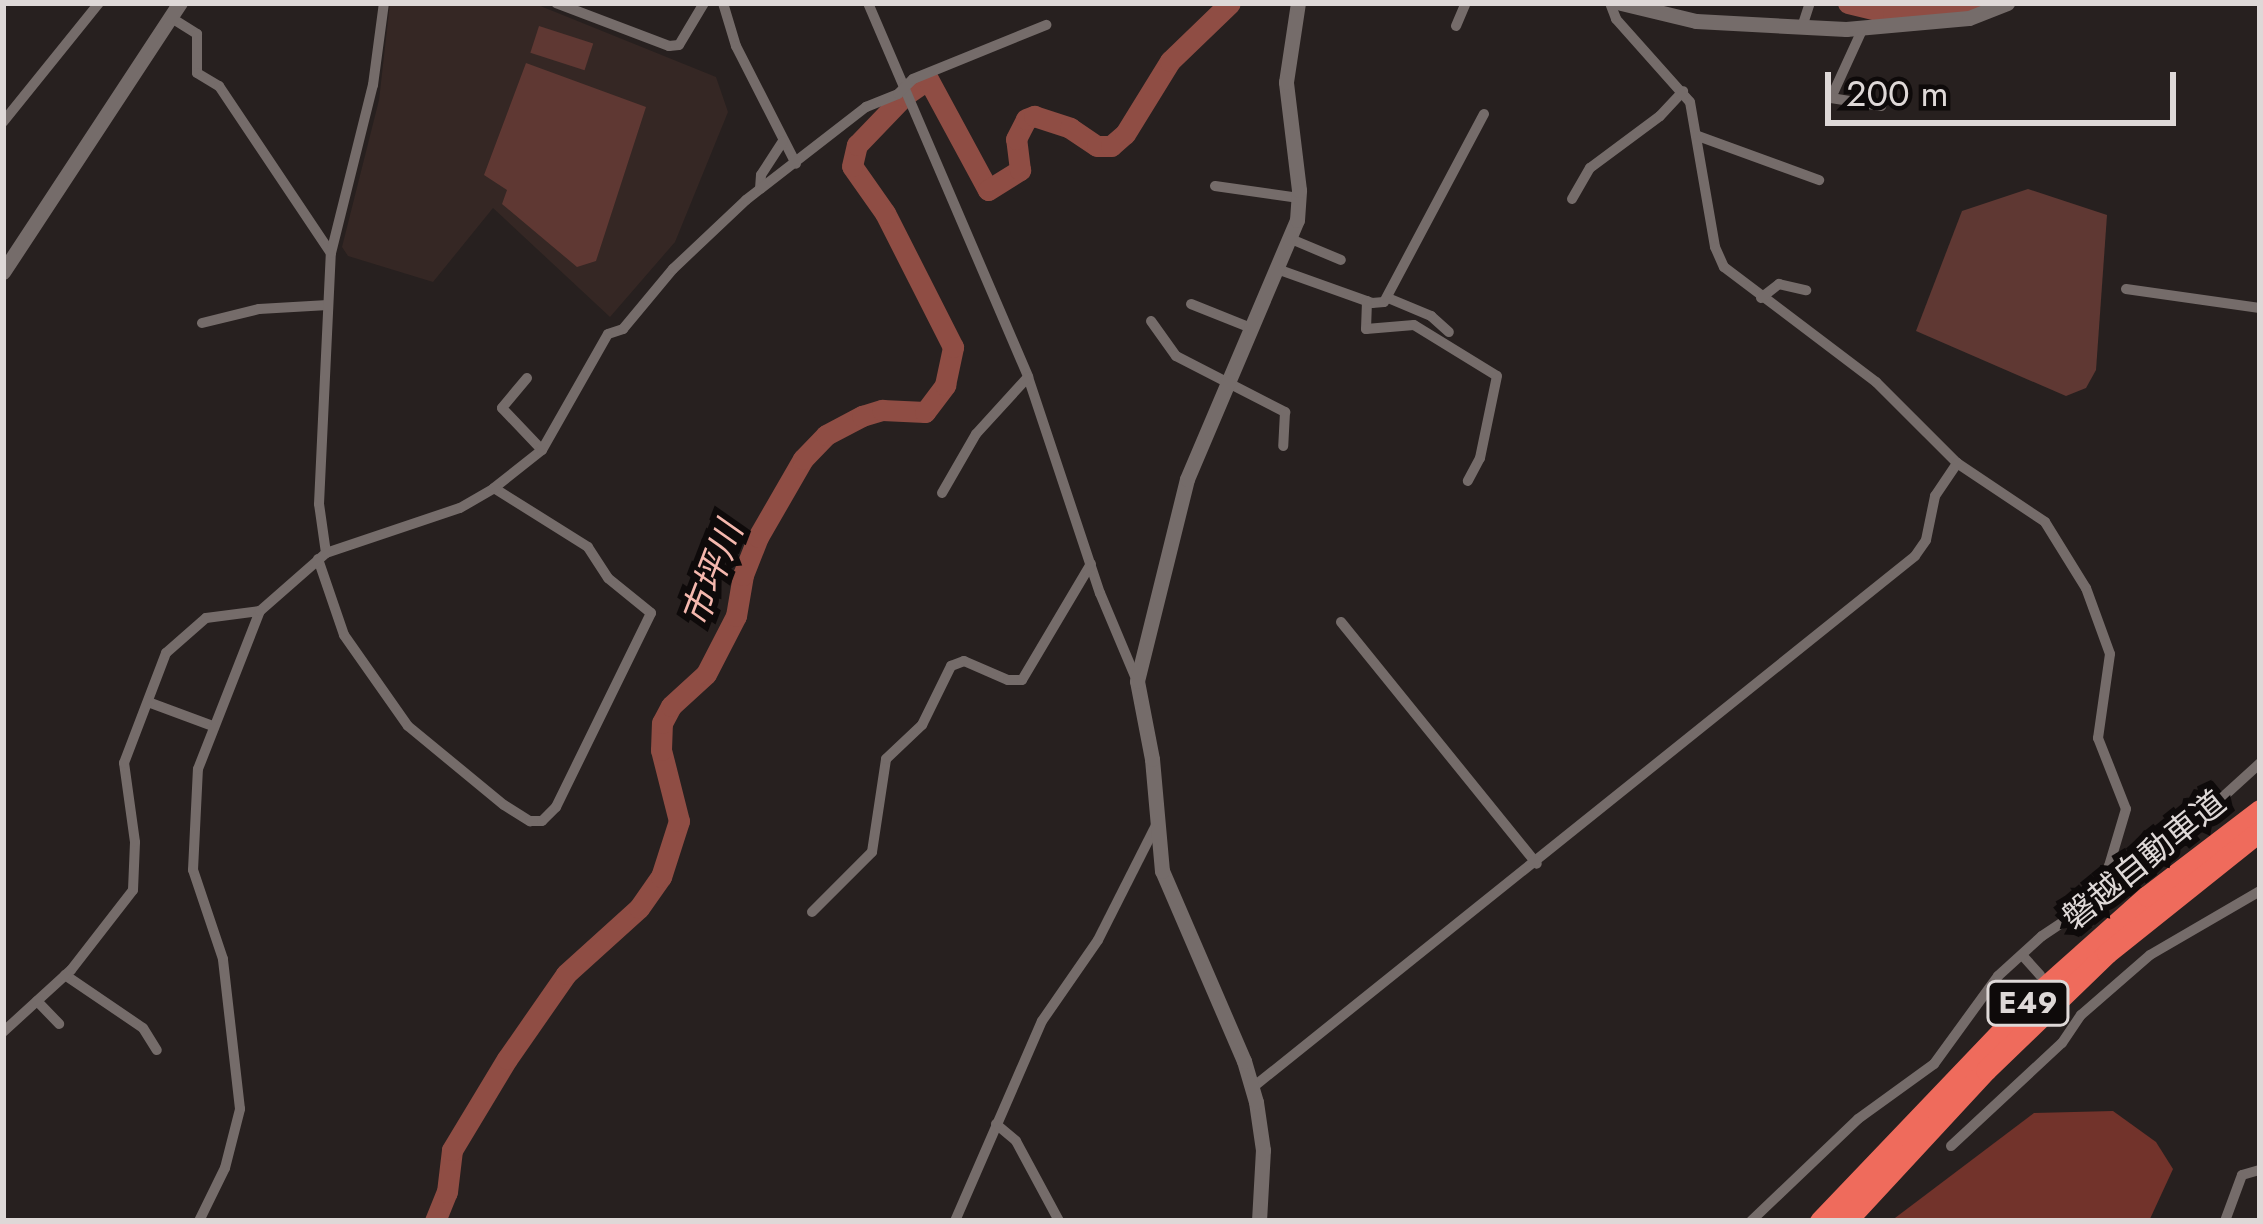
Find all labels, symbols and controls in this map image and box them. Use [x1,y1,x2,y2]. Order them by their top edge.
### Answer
scale bar [1831,48,2182,122]
text: 200 m [1846,67,1949,119]
water label: 市坪川 [672,516,752,632]
street label: 磐越自動車道 [2055,782,2233,938]
road number: E49 [1986,979,2070,1027]

